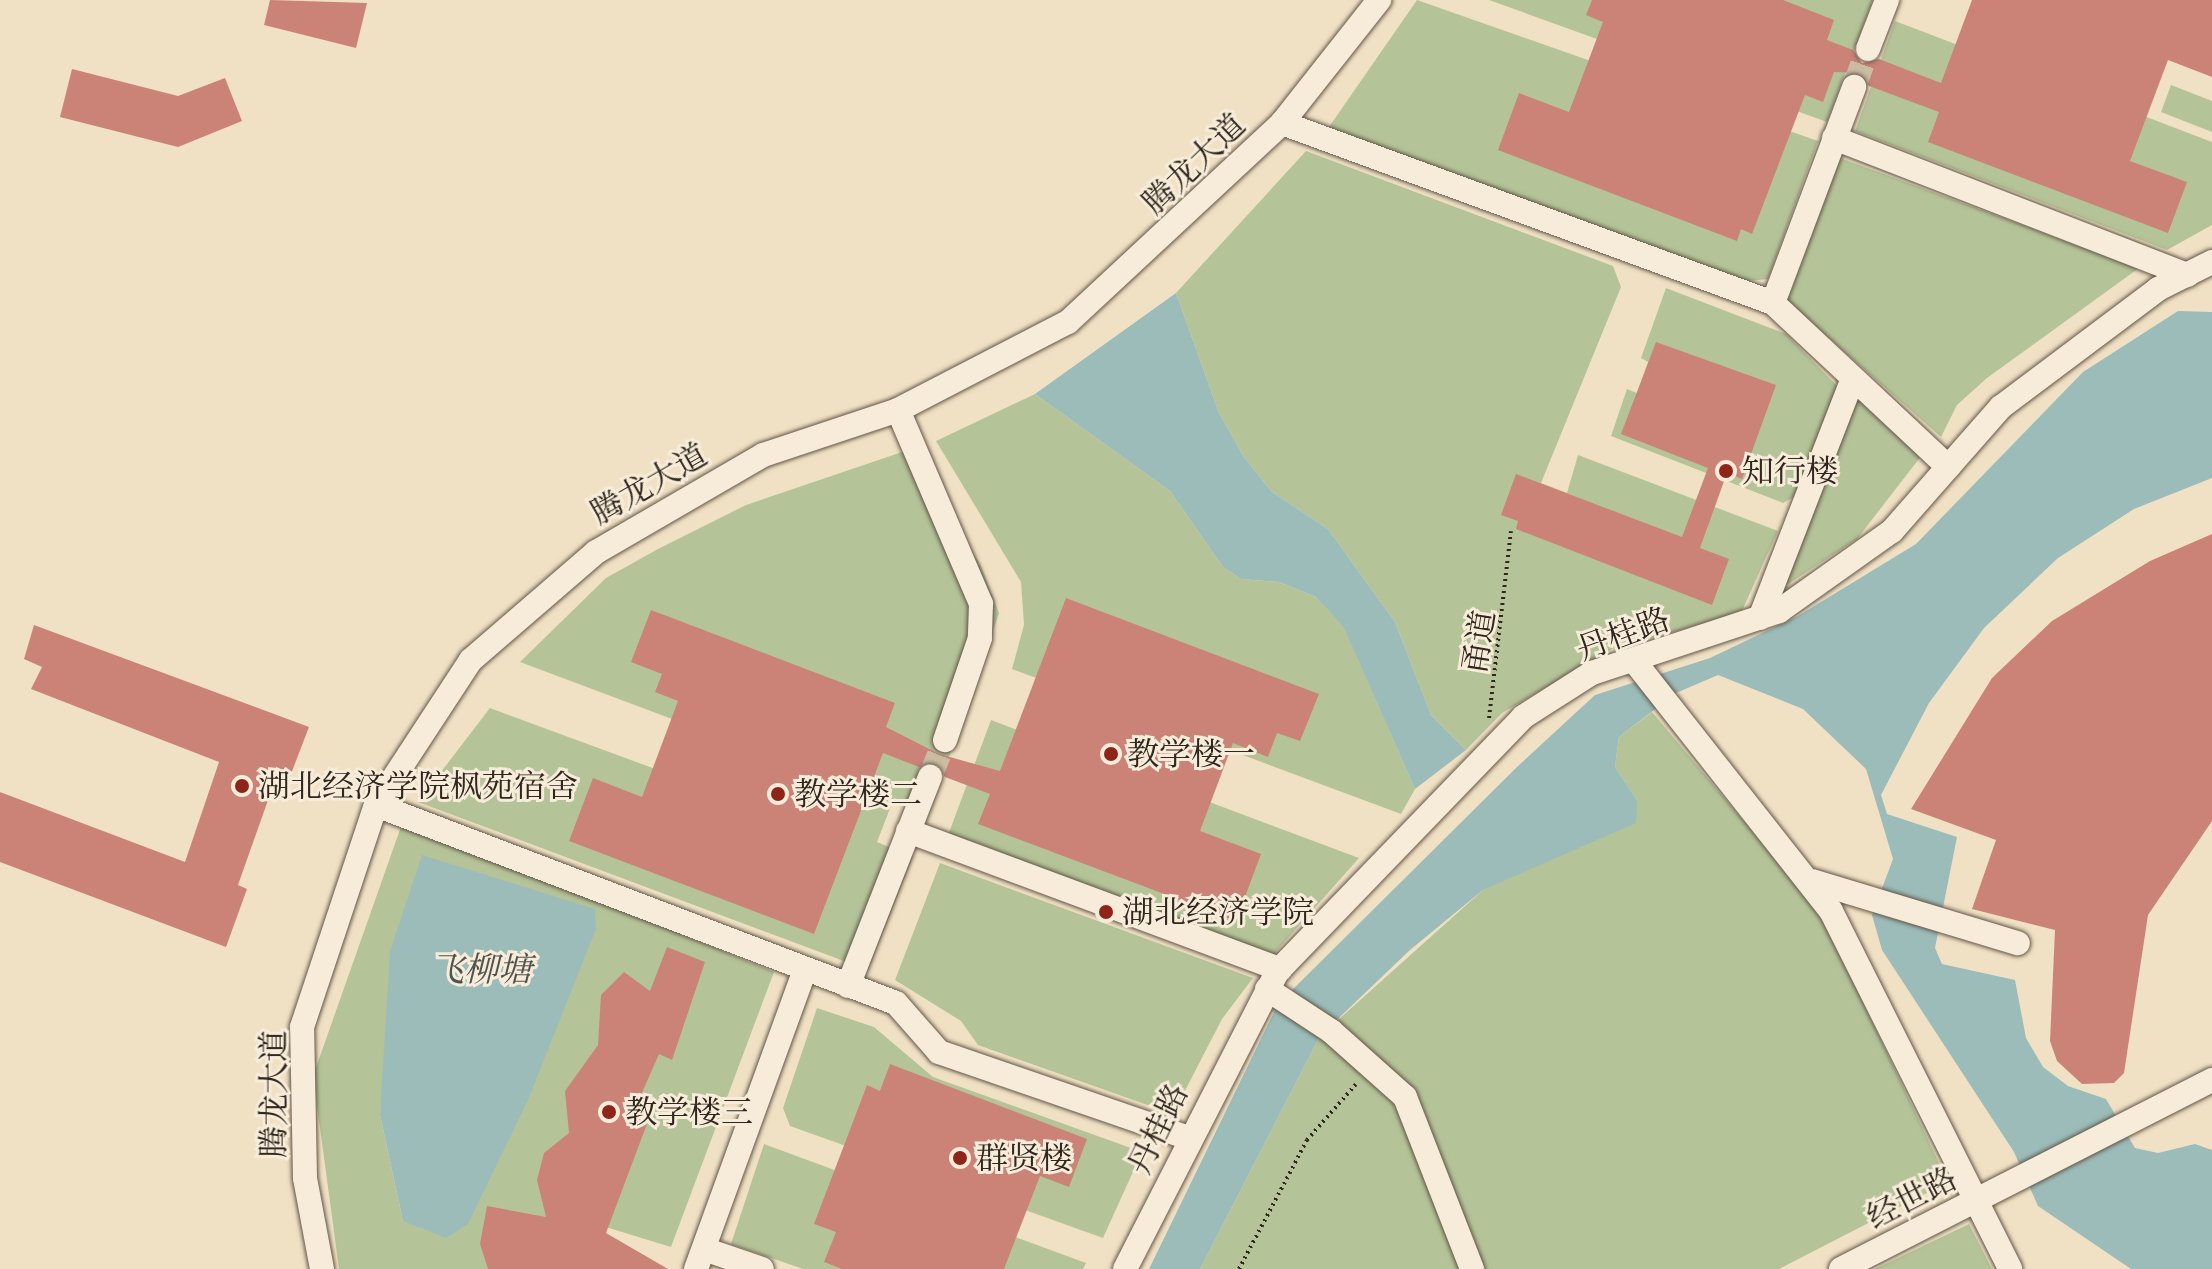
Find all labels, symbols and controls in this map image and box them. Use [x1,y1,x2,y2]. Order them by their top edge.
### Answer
street label: 腾龙大道 [1135,106,1253,222]
street label: 腾龙大道 [584,435,714,533]
place label: 知行楼 [1742,452,1838,490]
marker: 知行楼 [1717,462,1735,480]
street label: 丹桂路 [1571,600,1675,668]
street label: 甬道 [1455,607,1503,677]
place label: 教学楼一 [1127,735,1255,773]
marker: 教学楼一 [1102,745,1120,763]
place label: 湖北经济学院枫苑宿舍 [258,767,578,805]
place label: 教学楼二 [794,775,922,813]
marker: 湖北经济学院枫苑宿舍 [233,777,251,795]
marker: 教学楼二 [769,785,787,803]
place label: 湖北经济学院 [1122,893,1314,931]
marker: 湖北经济学院 [1097,903,1115,921]
water label: 飞柳塘 [430,950,532,990]
street label: 腾龙大道 [255,1030,293,1158]
street label: 丹桂路 [1120,1077,1196,1181]
place label: 教学楼三 [625,1093,753,1131]
marker: 教学楼三 [600,1103,618,1121]
place label: 群贤楼 [976,1139,1072,1177]
marker: 群贤楼 [951,1149,969,1167]
street label: 经世路 [1861,1159,1963,1237]

